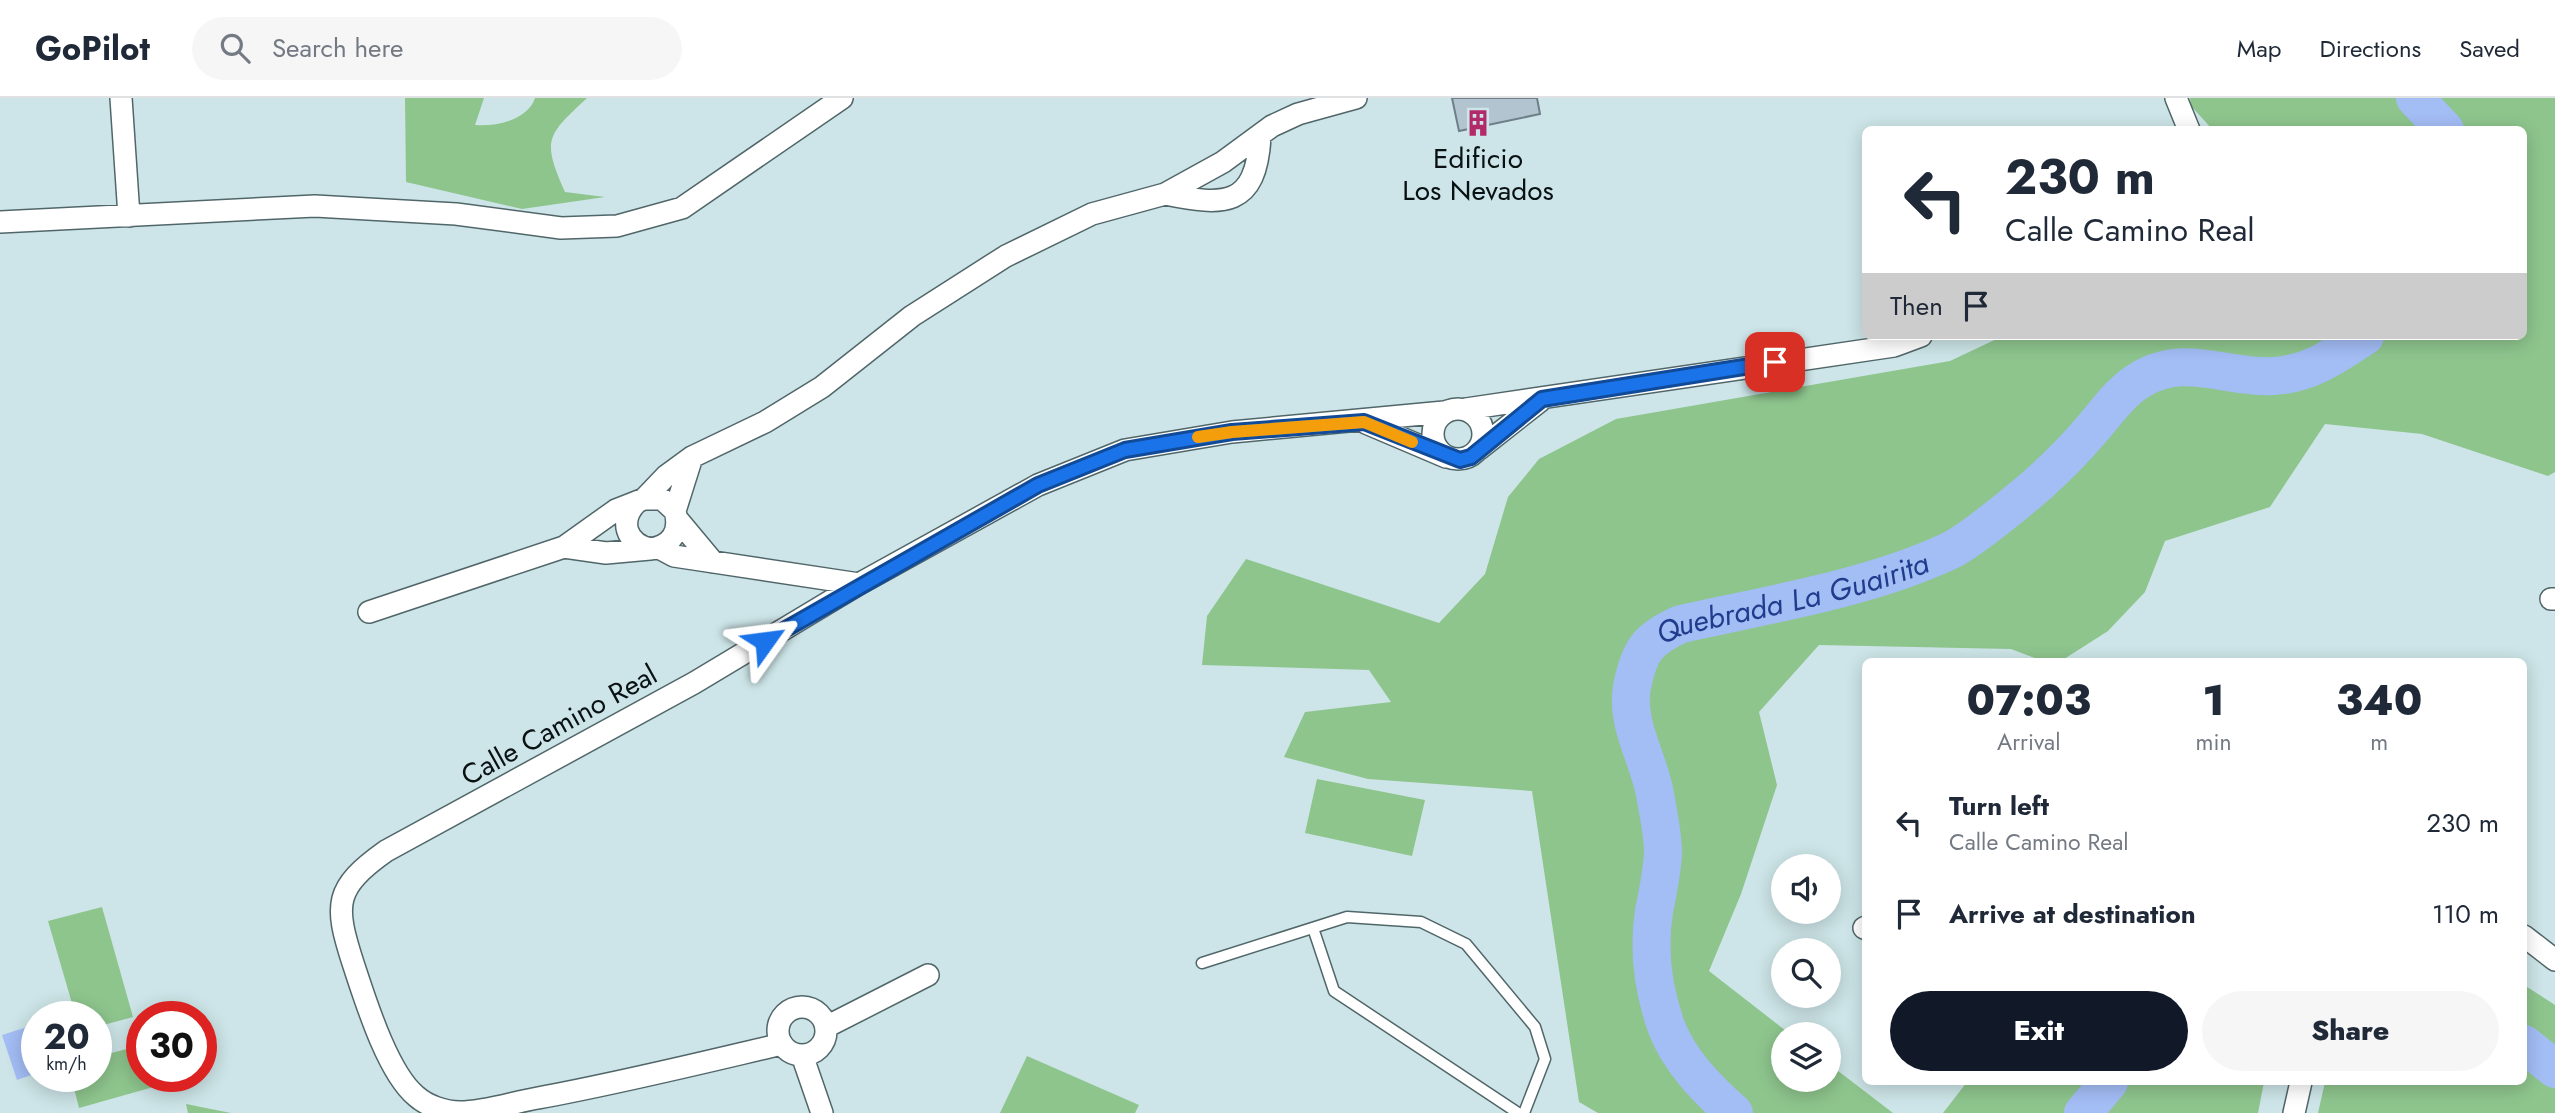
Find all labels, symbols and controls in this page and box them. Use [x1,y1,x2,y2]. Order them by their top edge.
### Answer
search box [192,17,682,80]
text: GoPilot [35,25,150,72]
icon: search [216,29,254,67]
text: Search here [272,29,403,67]
text: Map [2237,31,2282,66]
text: Directions [2320,31,2421,66]
text: Saved [2459,31,2520,66]
building icon: Edificio Los Nevados [1463,108,1493,138]
place label: Edificio Los Nevados [1402,138,1554,211]
text: 230 m [2005,142,2155,212]
icon: left [1890,154,1981,245]
text: Calle Camino Real [2005,207,2255,253]
text: Then [1890,287,1943,325]
icon: arrive [1957,287,1995,325]
pin [1745,332,1805,392]
icon: arrive [1756,343,1794,381]
water label: Quebrada La Guairita [1647,540,1935,655]
position arrow [728,604,802,678]
street label: Calle Camino Real [454,654,664,796]
text: 07:03 [1967,670,2091,731]
text: 1 [2202,670,2225,731]
text: 340 [2336,670,2422,731]
text: Arrival [1997,725,2060,759]
text: min [2195,725,2231,759]
text: m [2370,725,2388,759]
text: Turn left [1949,787,2049,825]
icon: left [1890,804,1928,842]
text: 230 m [2426,804,2499,842]
text: Calle Camino Real [1949,825,2129,859]
map controls [1771,854,1841,1092]
button: sound [1771,854,1841,924]
icon: arrive [1890,895,1928,933]
text: Arrive at destination [1949,895,2196,933]
text: 110 m [2432,895,2499,933]
button: search [1771,938,1841,1008]
button: Exit [1890,991,2188,1071]
button: Share [2202,991,2499,1071]
speed limit sign: 30 [126,1001,217,1092]
text: 20 [43,1012,90,1062]
button: layers [1771,1022,1841,1092]
text: km/h [46,1051,87,1077]

